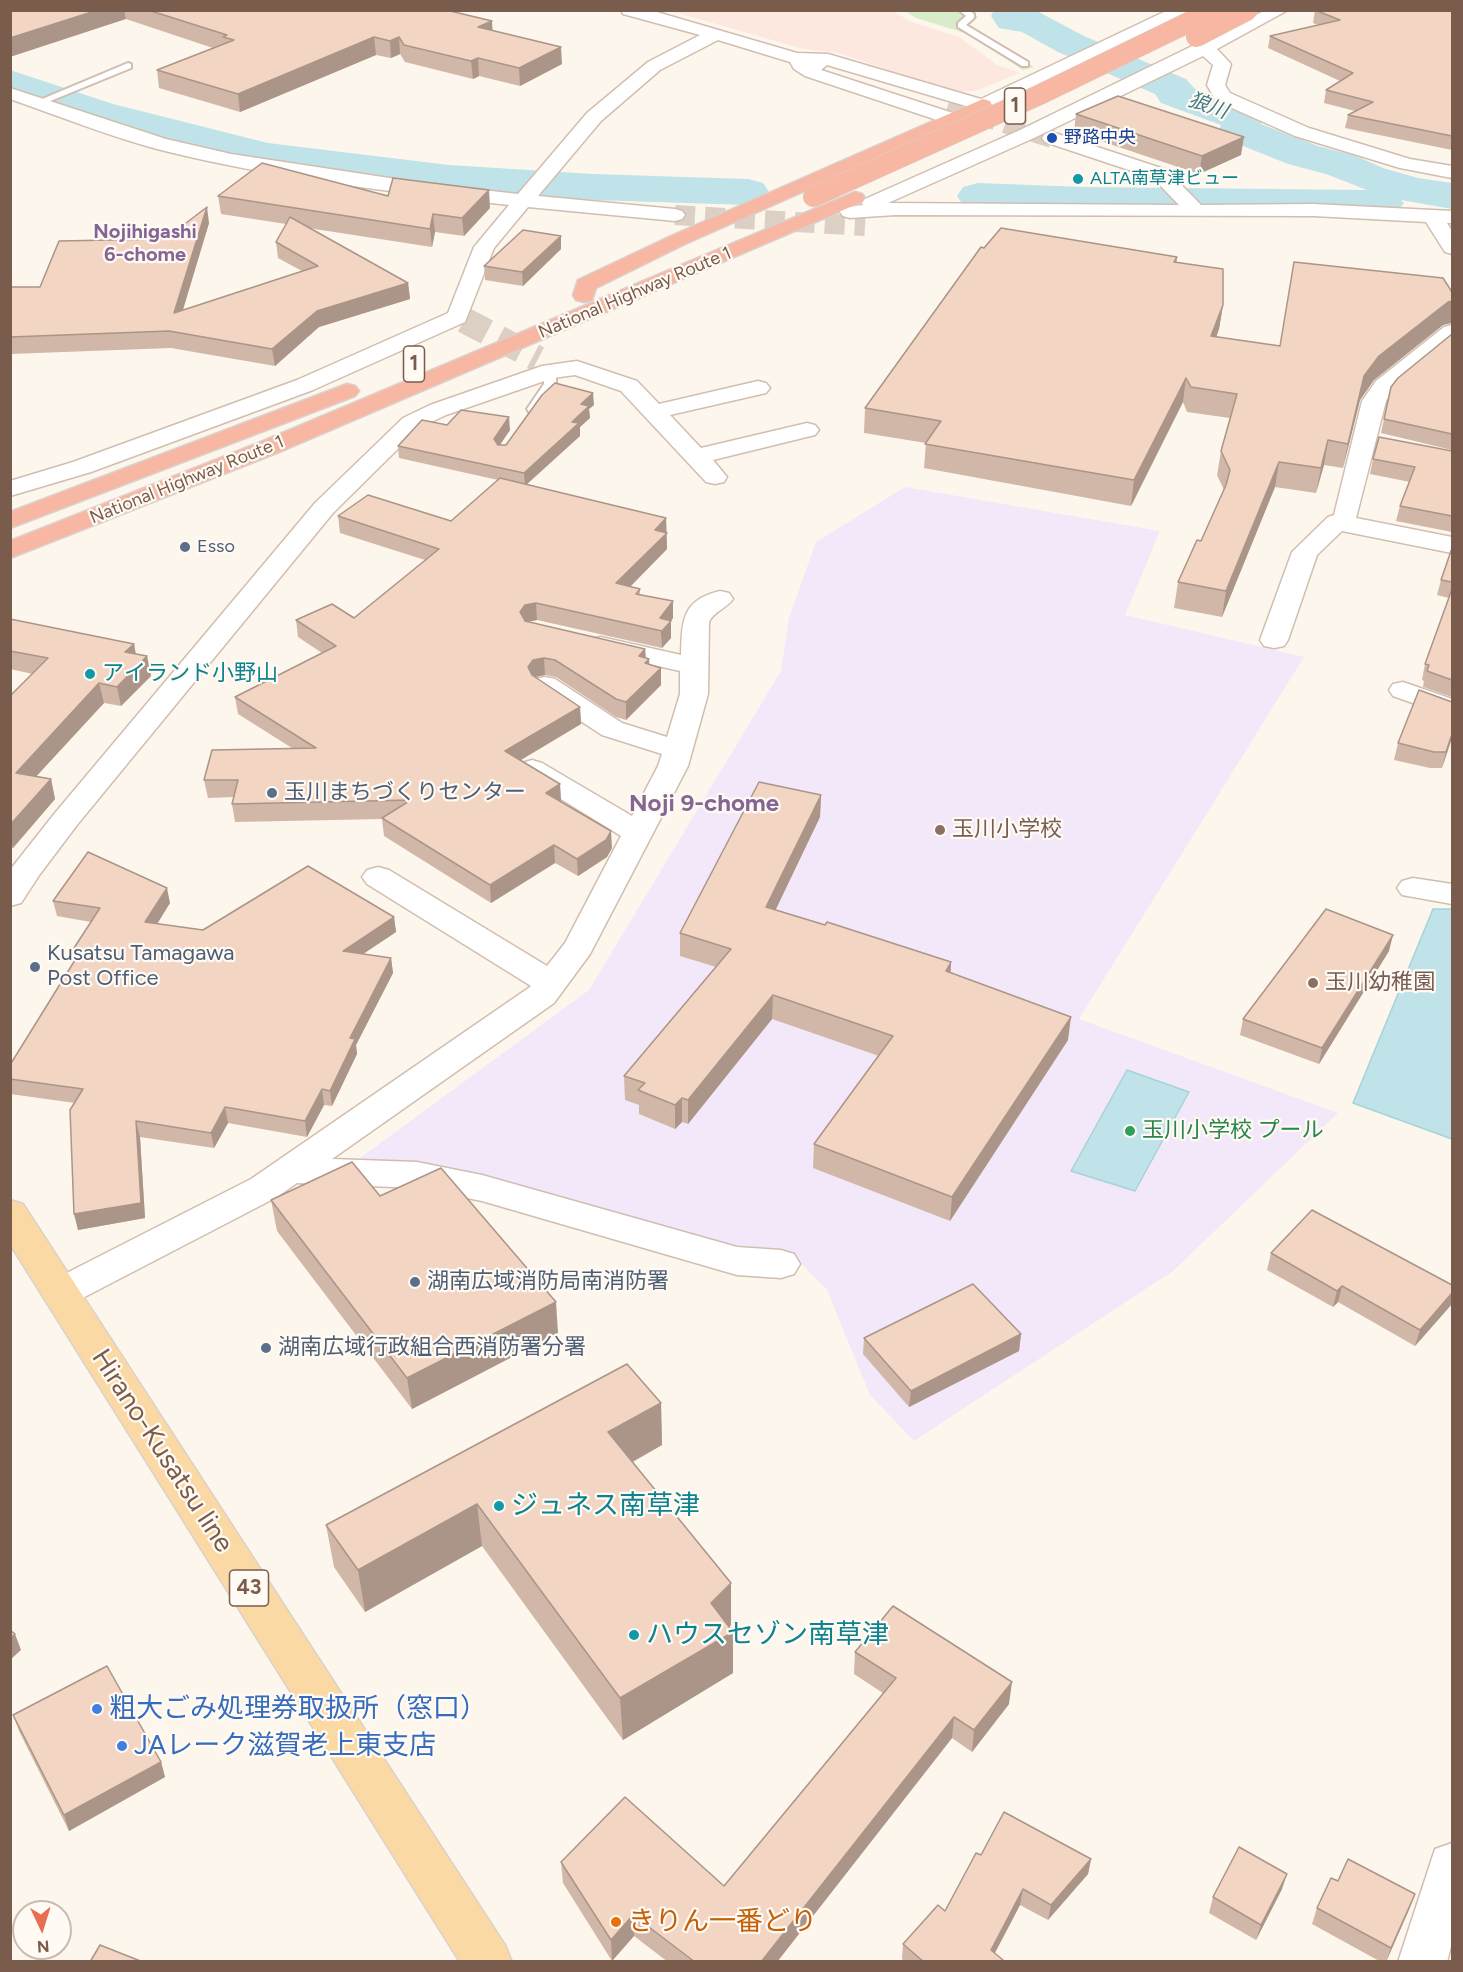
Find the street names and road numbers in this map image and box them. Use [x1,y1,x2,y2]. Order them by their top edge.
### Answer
road number: 1 [1004,88,1026,124]
street label: National Highway Route 1 [535,243,735,343]
road number: 1 [404,346,424,382]
street label: National Highway Route 1 [87,431,287,529]
street label: Hirano-Kusatsu line [84,1343,240,1559]
road number: 43 [230,1570,268,1606]

